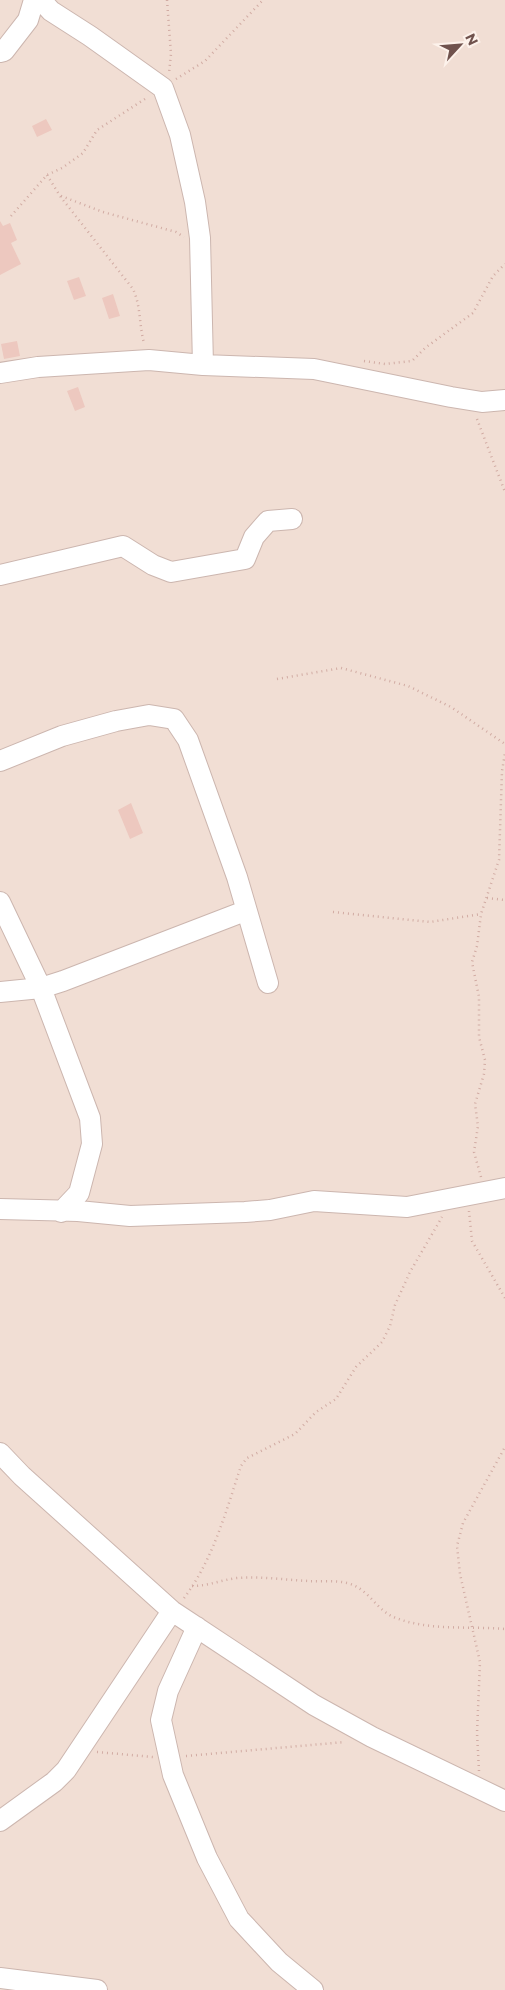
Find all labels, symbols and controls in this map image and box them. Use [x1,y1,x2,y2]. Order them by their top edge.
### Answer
north arrow [435,20,485,70]
text: N [461,30,482,48]

